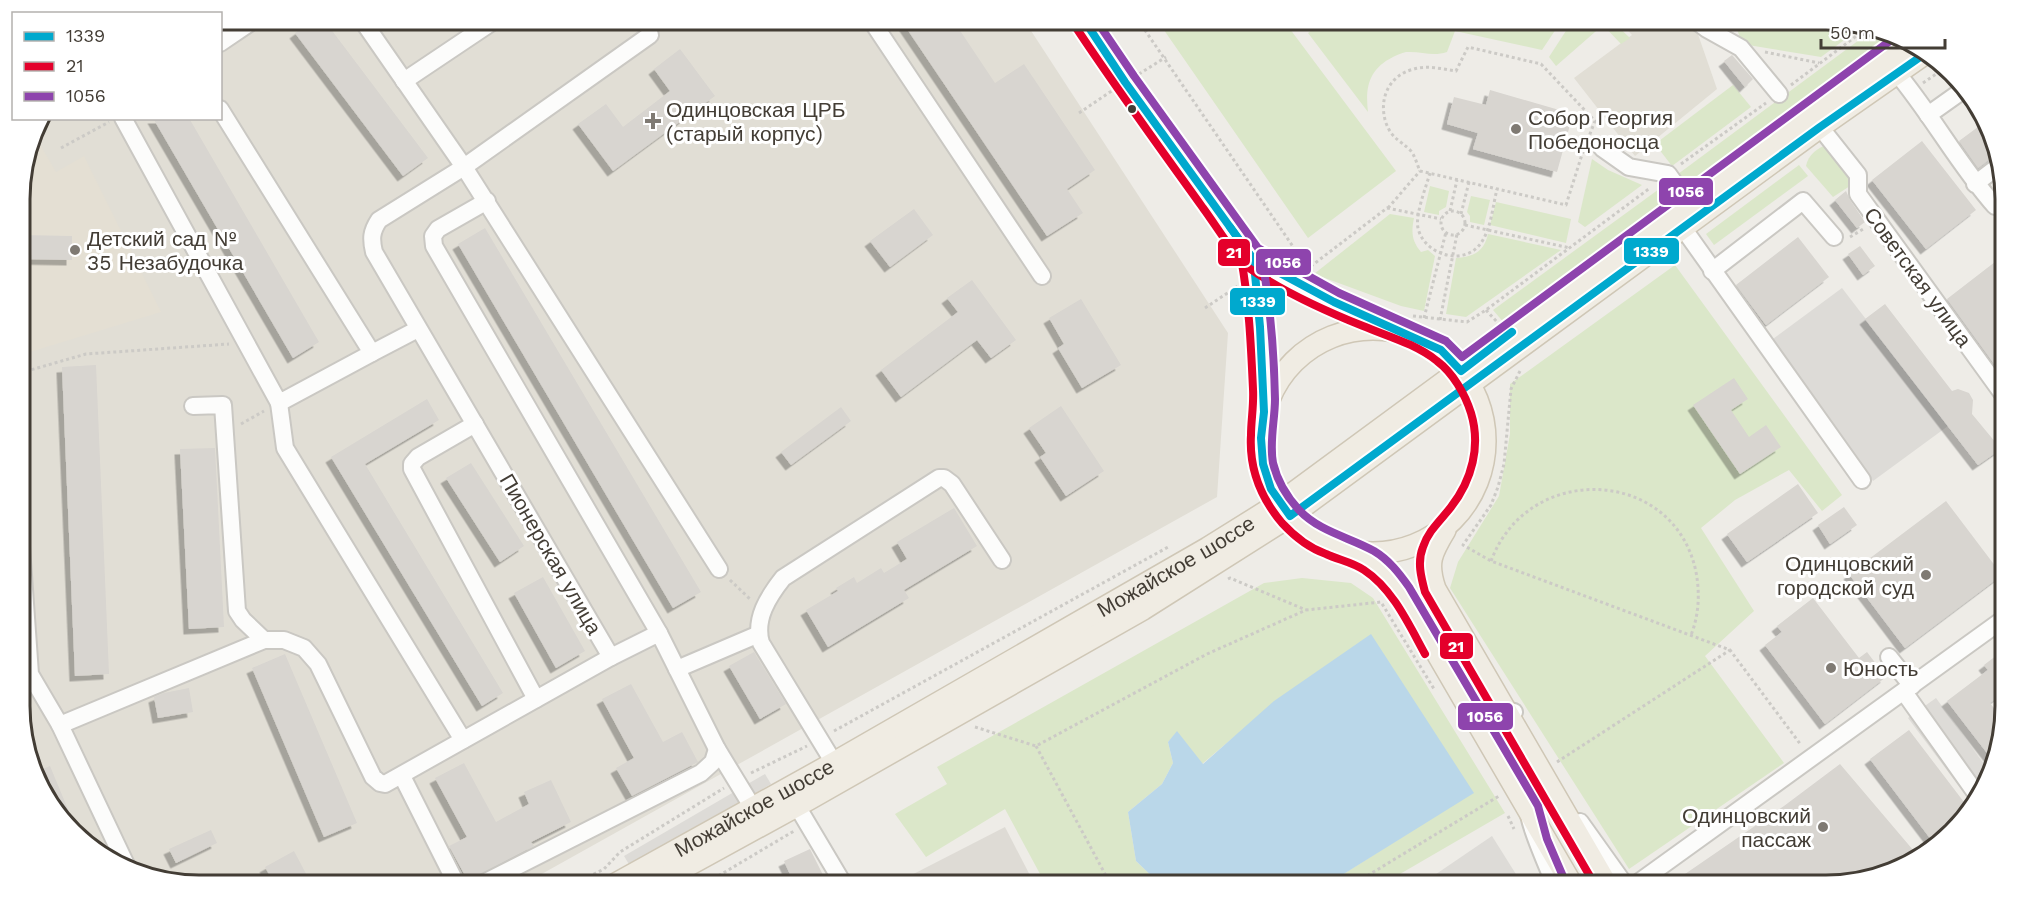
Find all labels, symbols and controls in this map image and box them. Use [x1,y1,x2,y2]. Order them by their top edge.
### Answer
legend [12,12,222,120]
scale bar [1821,12,1946,50]
text: 50 m [1830,22,1875,43]
text: 1339 [66,25,105,46]
text: 21 [66,55,84,76]
text: 1056 [66,85,106,106]
place label: Одинцовская ЦРБ (старый корпус) [666,97,846,146]
unlabelled marker [1126,103,1138,115]
place label: Собор Георгия Победоносца [1528,105,1673,154]
marker: Одинцовская ЦРБ (старый корпус) [644,112,662,130]
marker: Собор Георгия Победоносца [1509,122,1523,136]
line badge: 1056 [1658,177,1714,206]
text: 1056 [1668,182,1704,201]
street label: Советская улица [1859,202,1977,352]
place label: Детский сад № 35 Незабудочка [87,226,244,275]
line badge: 1339 [1623,237,1680,265]
line badge: 21 [1217,238,1251,267]
text: 1339 [1633,242,1669,261]
marker: Детский сад № 35 Незабудочка [68,243,82,257]
text: 21 [1226,243,1242,262]
line badge: 1056 [1255,248,1312,276]
text: 1056 [1265,253,1301,272]
line badge: 1339 [1229,287,1286,316]
text: 1339 [1240,292,1276,311]
street label: Пионерская улица [495,469,607,639]
street label: Можайское шоссе [1092,510,1259,622]
place label: Одинцовский городской суд [1777,551,1914,600]
marker: Одинцовский городской суд [1919,568,1933,582]
line badge: 21 [1439,632,1474,660]
text: 21 [1448,637,1464,656]
place label: Юность [1843,656,1919,681]
marker: Юность [1824,661,1838,675]
line badge: 1056 [1457,702,1514,731]
text: 1056 [1467,707,1503,726]
street label: Можайское шоссе [670,753,838,862]
place label: Одинцовский пассаж [1682,803,1811,852]
marker: Одинцовский пассаж [1816,820,1830,834]

